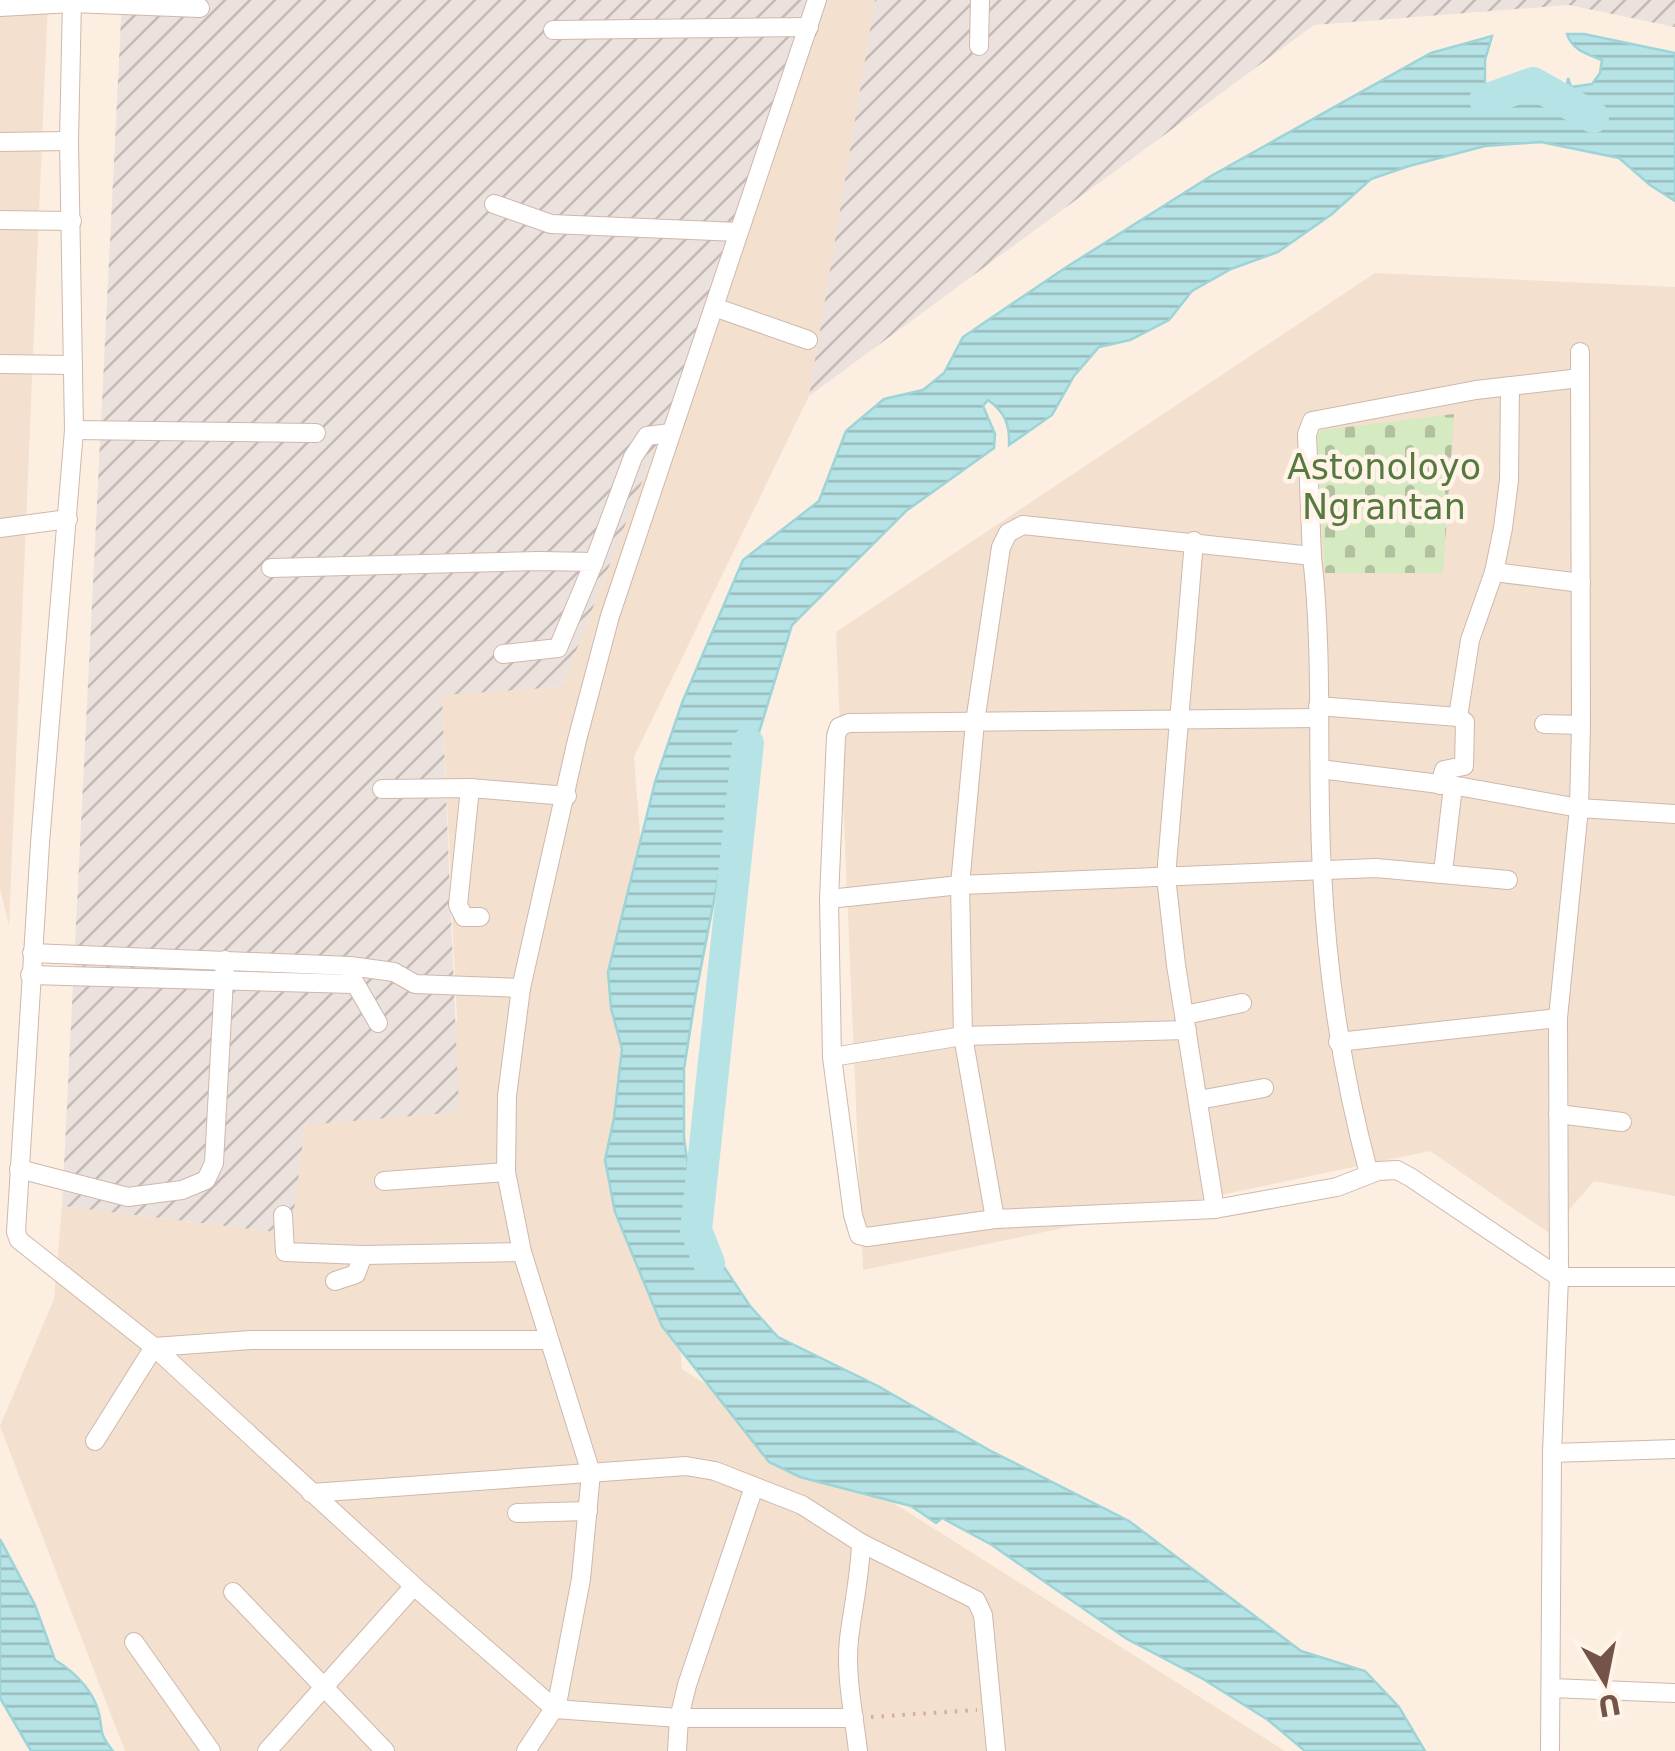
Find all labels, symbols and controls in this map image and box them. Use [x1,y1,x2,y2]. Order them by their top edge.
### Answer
park label: Astonoloyo Ngrantan [1287,447,1481,527]
north arrow [1555,1631,1655,1731]
text: U [1595,1687,1623,1723]

